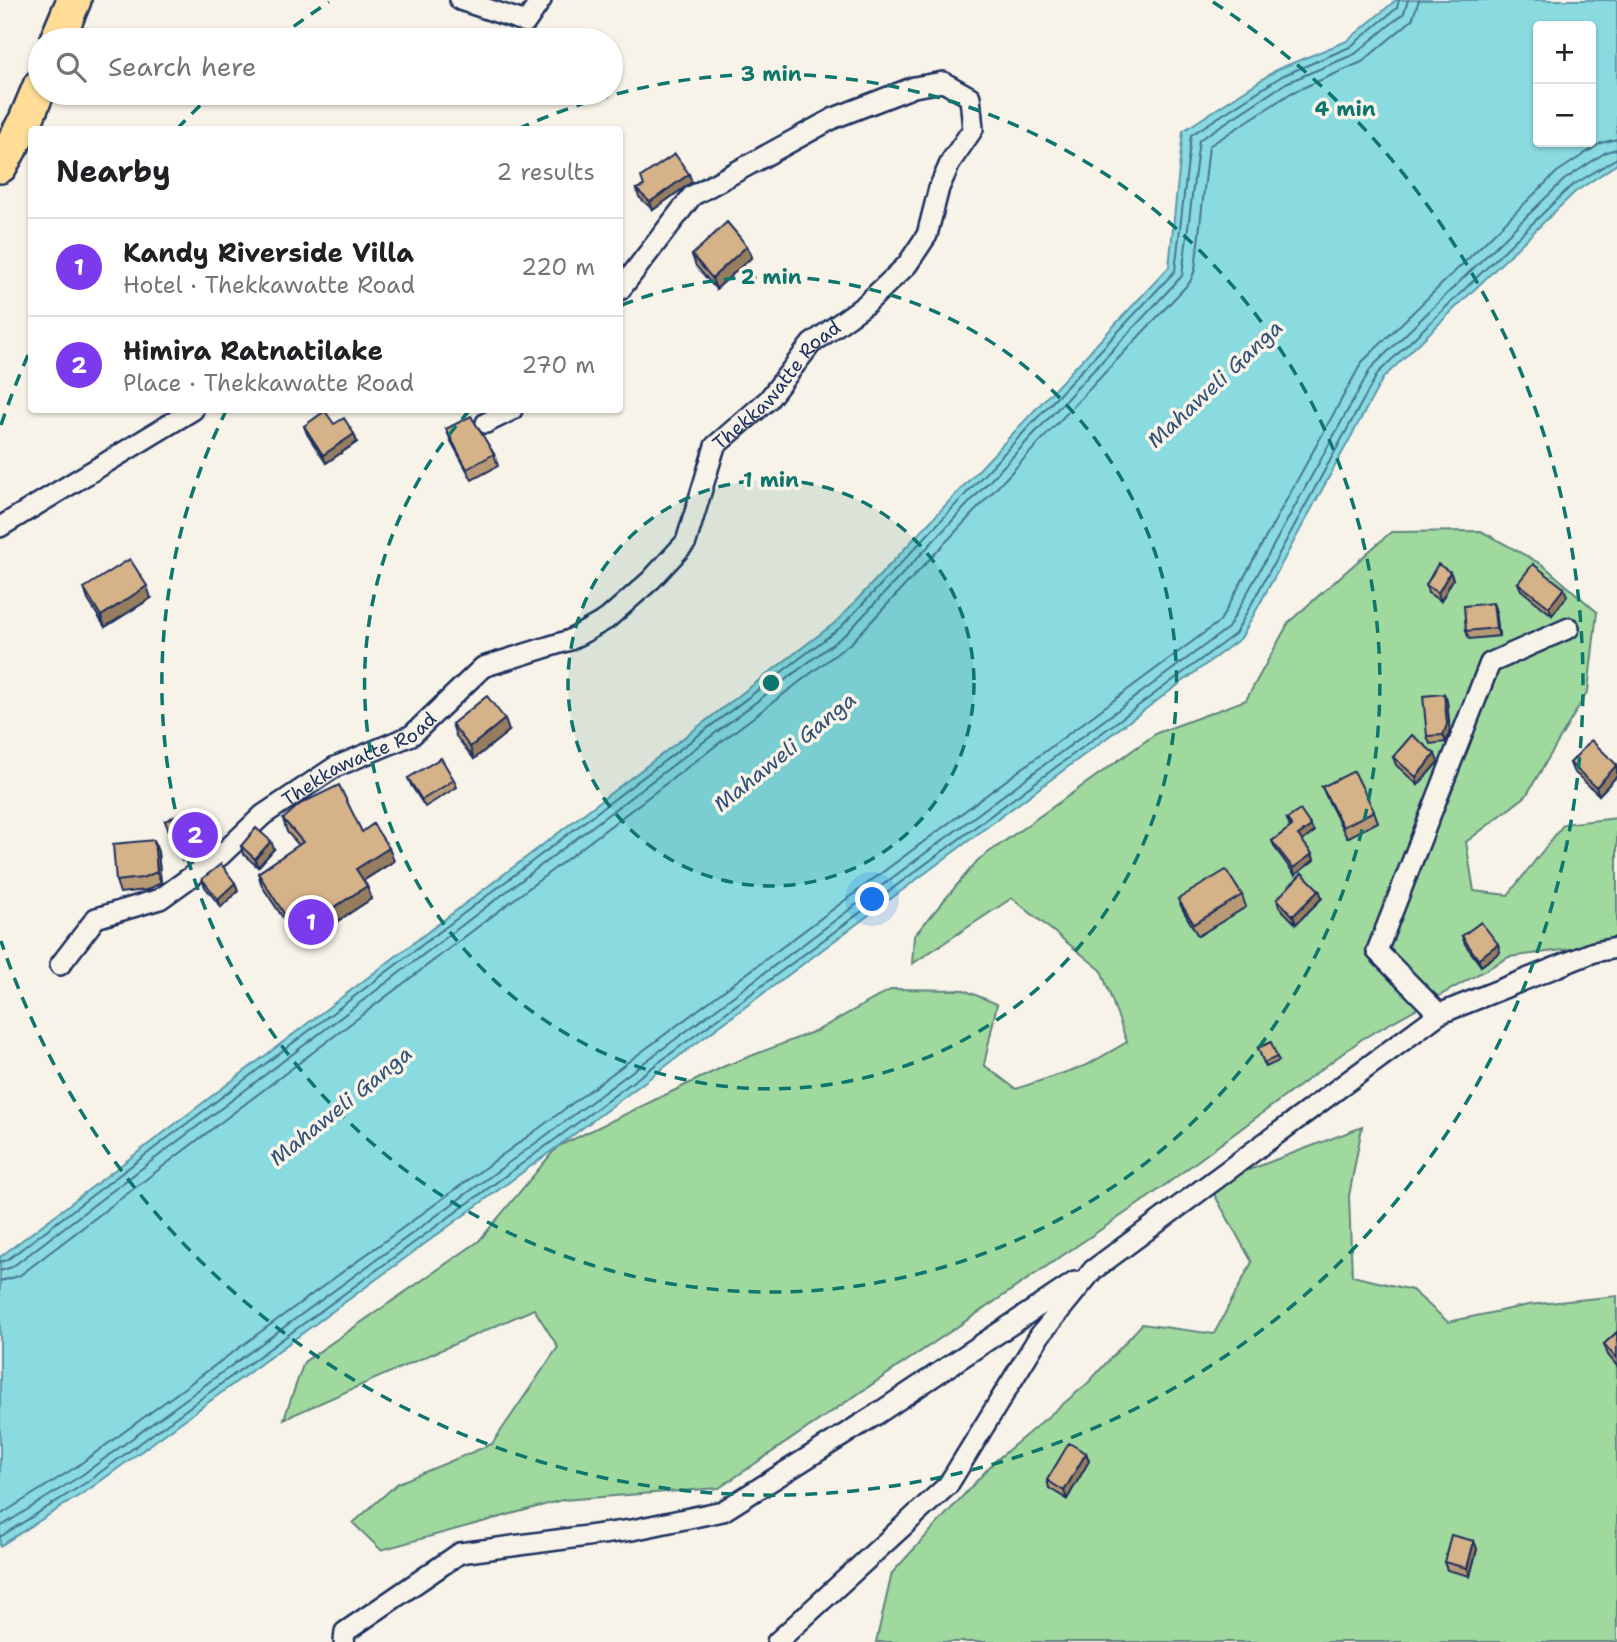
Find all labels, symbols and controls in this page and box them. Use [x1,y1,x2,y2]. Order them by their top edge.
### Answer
map controls [1533,21,1596,147]
button: + [1533,21,1596,84]
search box [28,28,623,105]
icon: search [52,48,90,86]
text: Search here [108,49,257,84]
text: 3 min [740,60,802,88]
button: − [1533,84,1596,147]
text: 4 min [1314,95,1376,123]
text: Nearby [56,151,171,192]
text: 2 results [496,157,595,187]
text: Kandy Riverside Villa [123,235,414,270]
text: 1 [74,252,84,282]
text: 220 m [521,252,595,282]
text: 2 min [740,263,802,291]
text: Hotel · Thekkawatte Road [123,270,415,300]
water label: Mahaweli Ganga [1141,314,1289,454]
street label: Thekkawatte Road [707,315,846,456]
text: Himira Ratnatilake [123,333,383,368]
text: 2 [71,350,87,380]
text: 270 m [521,350,595,380]
text: Place · Thekkawatte Road [123,368,414,398]
text: 1 min [743,466,799,494]
centre of rings [759,671,783,695]
water label: Mahaweli Ganga [708,686,862,818]
street label: Thekkawatte Road [277,706,442,812]
pin: 2 [172,809,218,861]
your location [855,882,889,916]
pin: 1 [288,896,334,948]
water label: Mahaweli Ganga [264,1040,418,1172]

